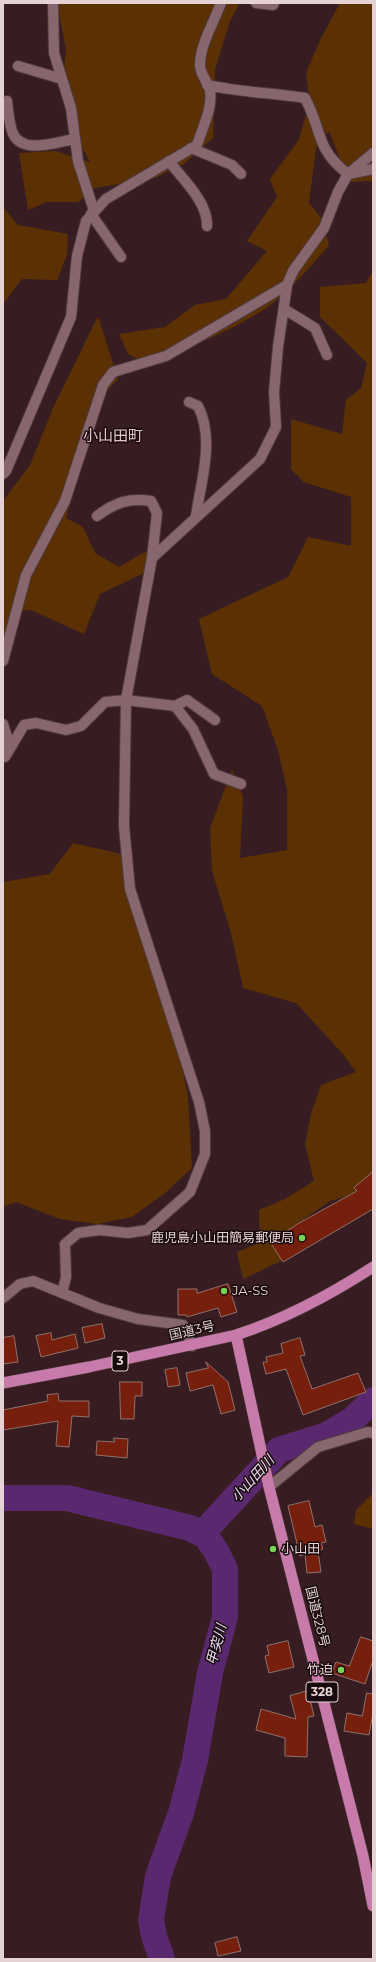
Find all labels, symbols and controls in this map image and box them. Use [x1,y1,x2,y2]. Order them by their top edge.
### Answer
district label: 小山田町 [83,428,143,446]
place label: 鹿児島小山田簡易郵便局 [151,1230,294,1246]
marker: 鹿児島小山田簡易郵便局 [297,1233,307,1243]
place label: JA-SS [232,1283,268,1299]
marker: JA-SS [219,1286,229,1296]
street label: 国道3号 [168,1318,216,1344]
road number: 3 [112,1351,128,1371]
water label: 小山田川 [228,1453,278,1505]
place label: 小山田 [281,1541,320,1557]
marker: 小山田 [268,1544,278,1554]
street label: 国道328号 [302,1585,332,1649]
water label: 甲突川 [203,1623,231,1667]
place label: 竹迫 [307,1662,333,1678]
marker: 竹迫 [336,1665,346,1675]
road number: 328 [306,1682,338,1702]

